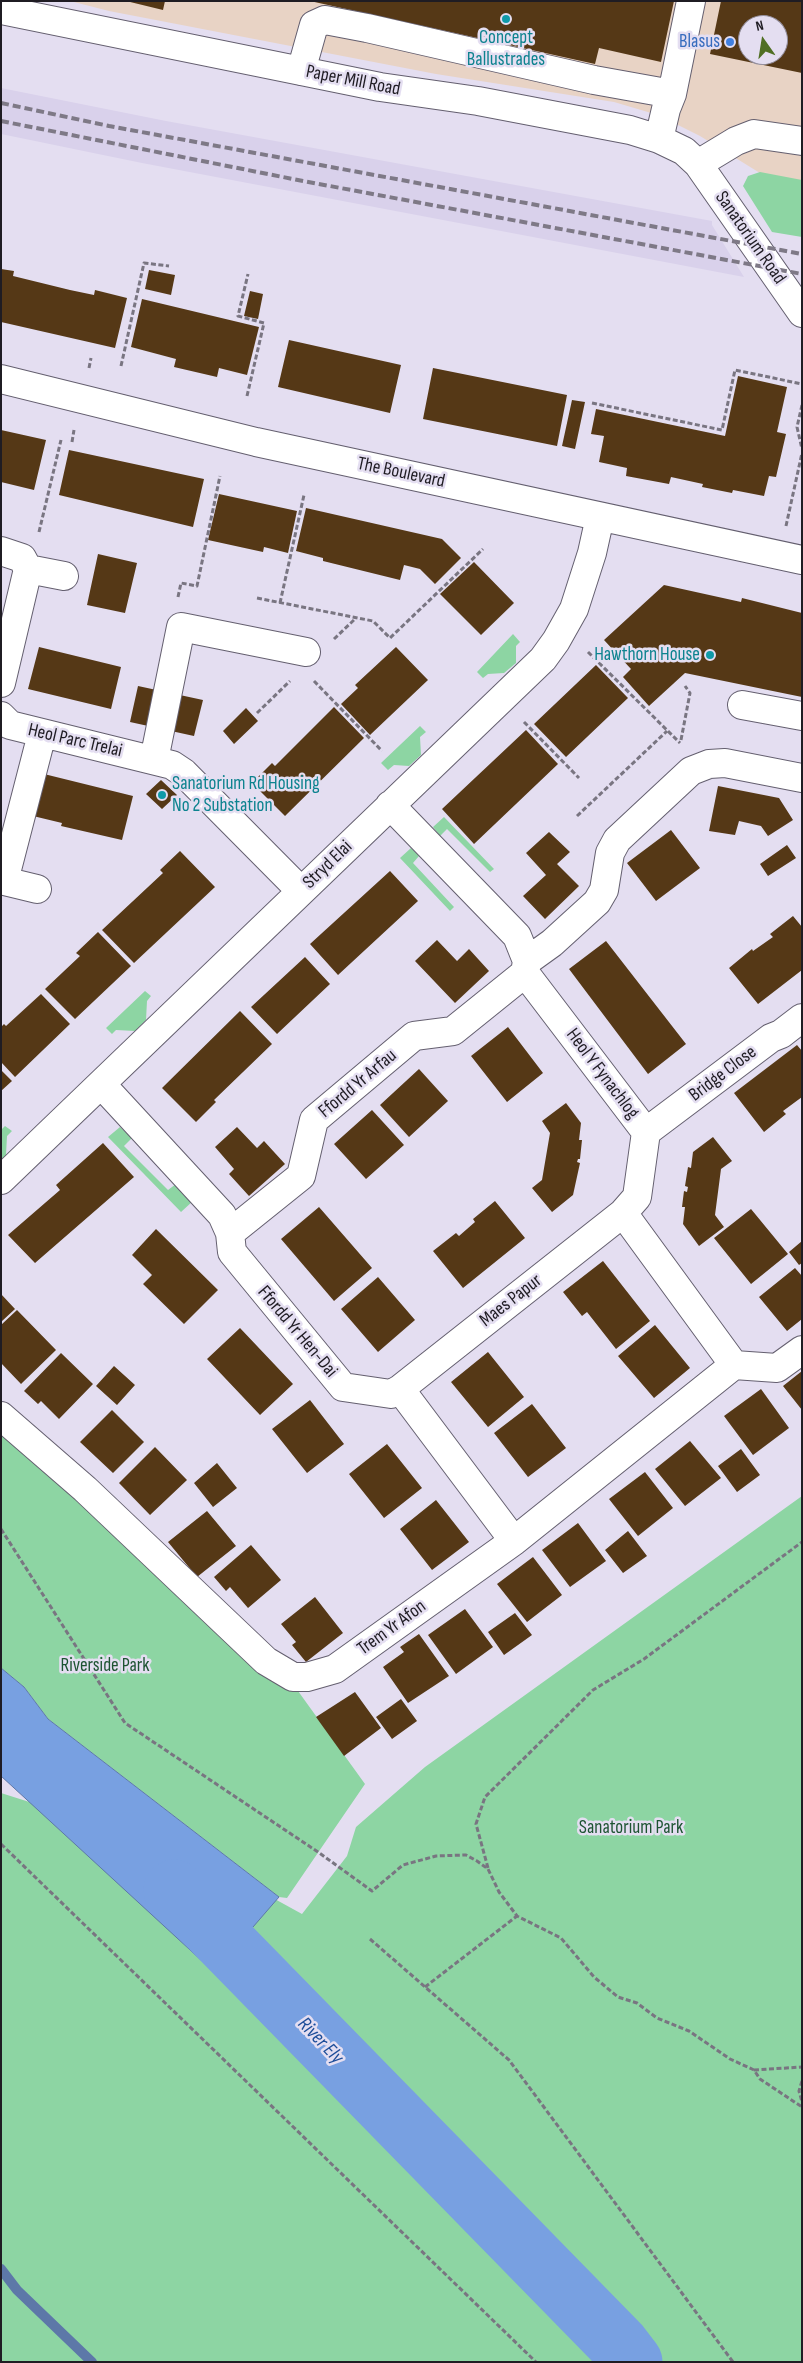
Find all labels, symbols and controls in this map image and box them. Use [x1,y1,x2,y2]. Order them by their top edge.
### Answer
marker: Concept Ballustrades [500,13,512,25]
north arrow [738,15,788,65]
text: N [754,17,765,35]
place label: Concept Ballustrades [467,27,545,71]
place label: Blasus [679,31,720,53]
marker: Blasus [724,36,736,48]
street label: Paper Mill Road [304,61,402,101]
street label: Sanatorium Road [710,187,790,289]
street label: The Boulevard [355,453,447,493]
place label: Hawthorn House [594,644,700,666]
marker: Hawthorn House [704,649,716,661]
street label: Heol Parc Trelai [26,719,124,763]
place label: Sanatorium Rd Housing No 2 Substation [172,773,320,817]
marker: Sanatorium Rd Housing No 2 Substation [156,789,168,801]
street label: Stryd Elai [299,836,357,894]
street label: Heol Y Fynachlog [561,1024,643,1124]
street label: Bridge Close [685,1041,761,1107]
street label: Ffordd Yr Arfau [314,1045,402,1123]
street label: Maes Papur [475,1270,547,1332]
street label: Ffordd Yr Hen-Dai [252,1282,342,1382]
street label: Trem Yr Afon [353,1595,431,1661]
park label: Riverside Park [60,1655,150,1677]
park label: Sanatorium Park [579,1817,683,1839]
water label: River Ely [292,2013,348,2069]

